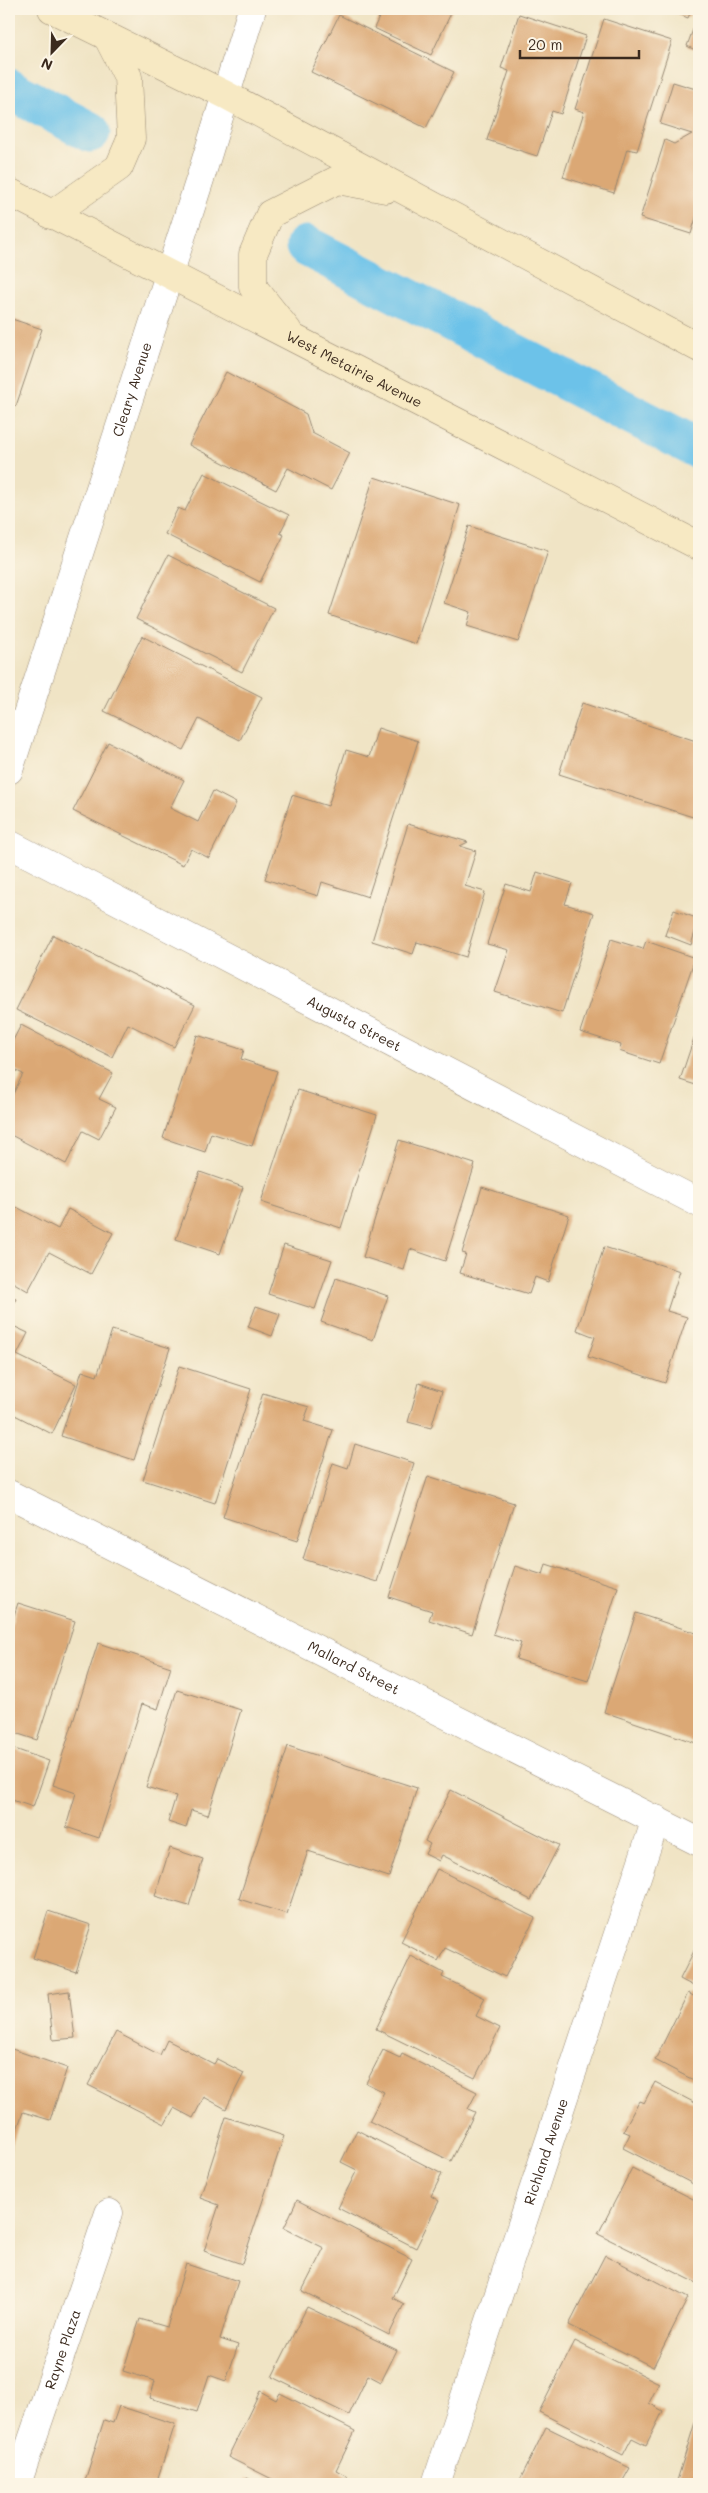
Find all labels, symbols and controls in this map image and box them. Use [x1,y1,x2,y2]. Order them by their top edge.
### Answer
north arrow [28,28,78,78]
scale bar [520,28,639,60]
text: 20 m [528,34,562,54]
text: N [38,54,55,75]
street label: West Metairie Avenue [283,326,426,411]
street label: Cleary Avenue [107,340,156,439]
street label: Augusta Street [304,991,405,1056]
street label: Mallard Street [305,1636,403,1699]
street label: Richland Avenue [519,2096,572,2207]
street label: Rayne Plaza [40,2307,85,2392]

